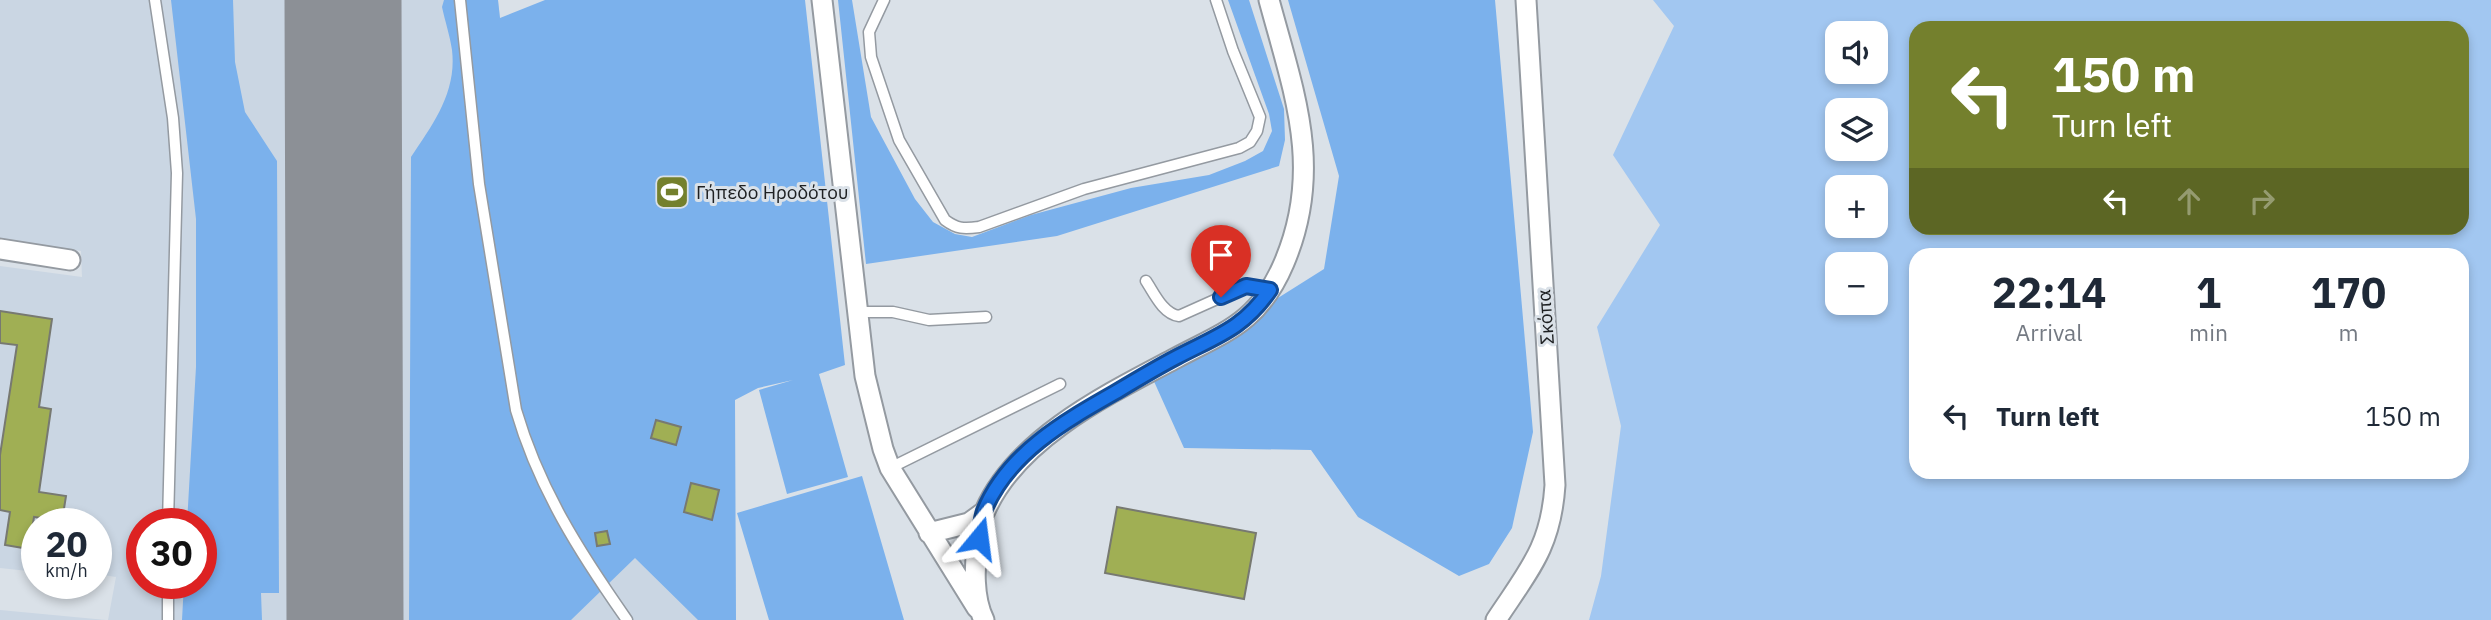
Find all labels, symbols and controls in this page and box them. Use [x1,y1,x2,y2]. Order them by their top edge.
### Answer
map controls [1825,21,1888,315]
button: sound [1825,21,1888,84]
text: 150 m [2052,42,2196,105]
icon: left [1937,49,2028,140]
button: layers [1825,98,1888,161]
text: Turn left [2052,104,2172,146]
sports icon: Γήπεδο Ηροδότου [653,173,691,211]
button: + [1825,175,1888,238]
place label: Γήπεδο Ηροδότου [696,180,849,204]
icon: left [2097,182,2135,220]
icon: ahead [2170,182,2208,220]
icon: right [2243,182,2281,220]
pin [1191,225,1251,297]
icon: arrive [1202,236,1240,274]
button: − [1825,252,1888,315]
text: 22:14 [1992,265,2106,320]
text: 1 [2196,265,2221,320]
text: 170 [2311,265,2386,320]
street label: Σκόπα [1531,289,1559,345]
text: Arrival [2016,317,2083,347]
text: min [2189,317,2228,347]
text: m [2338,317,2359,347]
icon: left [1937,397,1975,435]
text: Turn left [1996,399,2099,433]
text: 150 m [2365,399,2441,433]
position arrow [942,501,1016,575]
speed limit sign: 30 [126,508,217,599]
text: 20 [45,521,88,567]
text: km/h [45,559,88,582]

